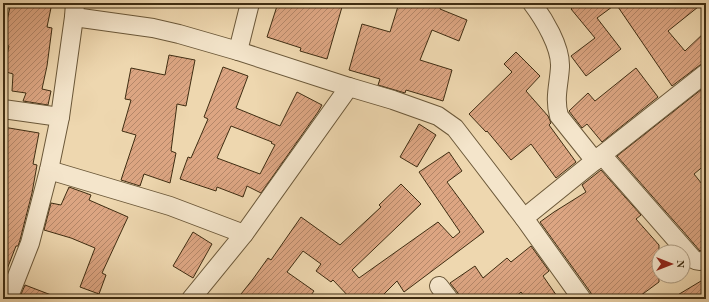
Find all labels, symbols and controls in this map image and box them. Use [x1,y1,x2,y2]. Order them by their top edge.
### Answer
north arrow [651,244,691,284]
text: N [674,260,685,269]

